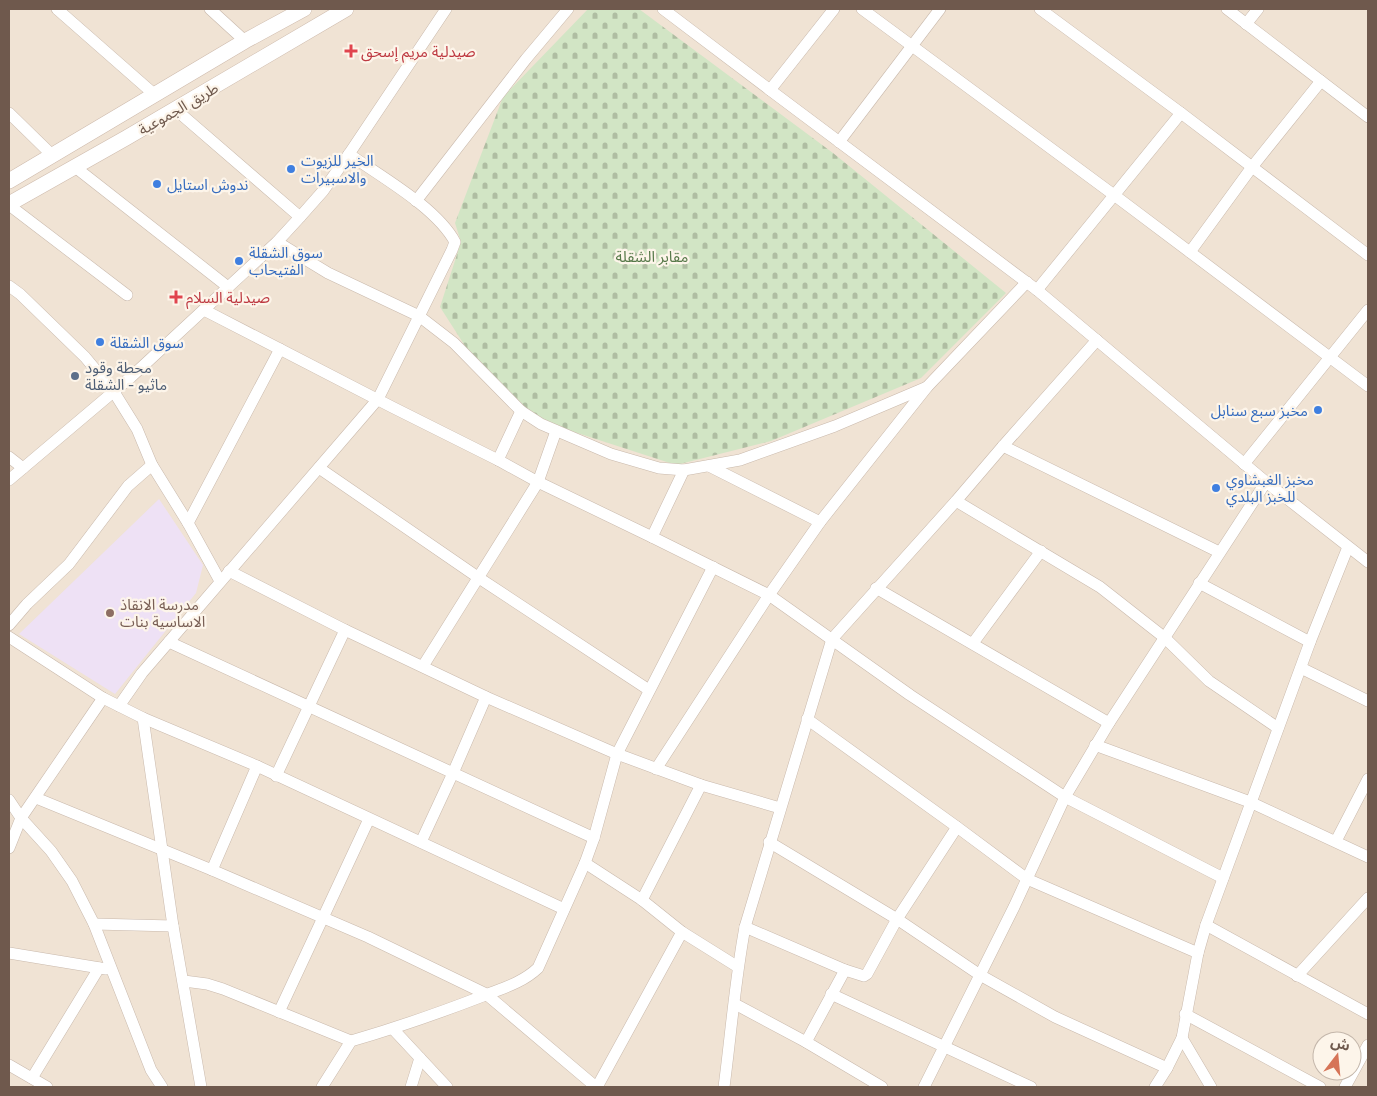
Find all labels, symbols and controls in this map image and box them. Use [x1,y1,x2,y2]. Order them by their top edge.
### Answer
place label: صيدلية مريم إسحق [361,42,476,63]
marker: صيدلية مريم إسحق [345,45,357,57]
street label: طريق الجموعية [135,78,222,140]
place label: الخير للزيوت والاسبيرات [301,151,374,187]
marker: الخير للزيوت والاسبيرات [285,163,297,175]
place label: ندوش استايل [167,175,248,194]
marker: ندوش استايل [151,178,163,190]
place label: سوق الشقلة الفتيحاب [249,243,323,278]
park label: مقابر الشقلة [616,247,688,266]
marker: سوق الشقلة الفتيحاب [233,255,245,267]
place label: صيدلية السلام [186,288,270,309]
marker: صيدلية السلام [170,291,182,303]
place label: سوق الشقلة [110,333,184,352]
marker: سوق الشقلة [94,336,106,348]
place label: محطة وقود ماثيو - الشقلة [85,358,167,394]
marker: محطة وقود ماثيو - الشقلة [69,370,81,382]
place label: مخبز سبع سنابل [1211,401,1308,423]
marker: مخبز سبع سنابل [1312,404,1324,416]
place label: مخبز الغبشاوي للخبز البلدي [1226,470,1314,508]
marker: مخبز الغبشاوي للخبز البلدي [1210,482,1222,494]
place label: مدرسة الانقاذ الاساسية بنات [120,595,205,630]
marker: مدرسة الانقاذ الاساسية بنات [104,607,116,619]
north arrow [1312,1031,1362,1081]
text: ش [1329,1032,1352,1054]

